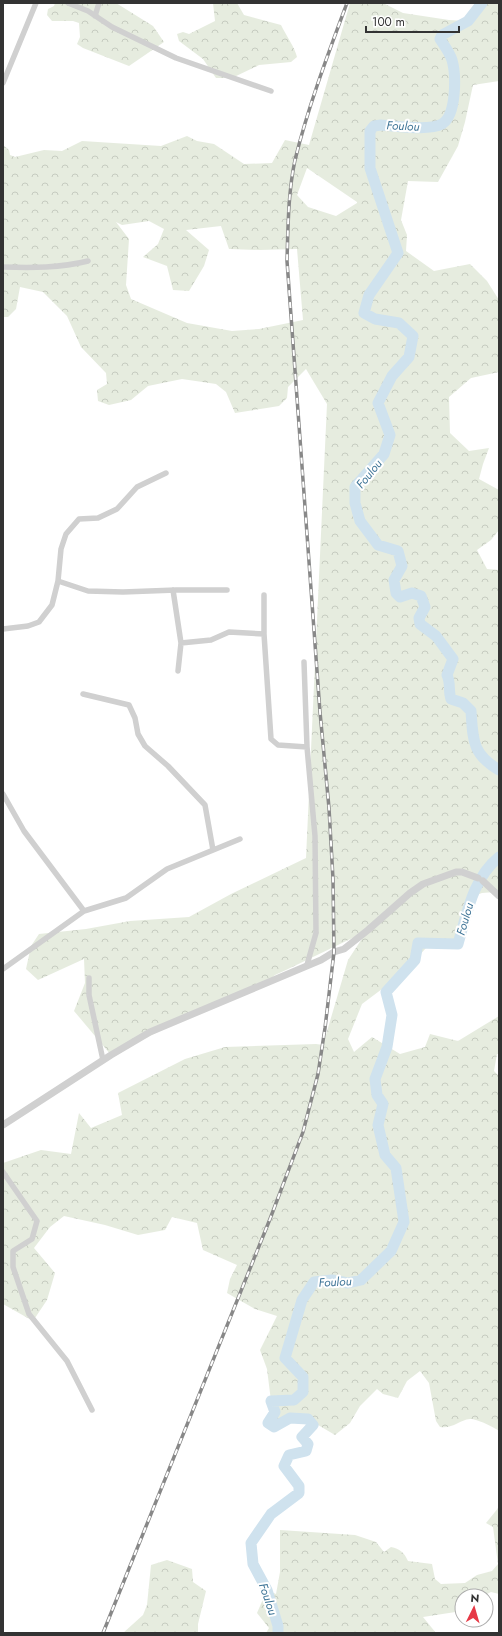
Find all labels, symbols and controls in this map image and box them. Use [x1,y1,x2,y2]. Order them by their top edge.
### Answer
scale bar [366,8,459,34]
text: 100 m [372,13,405,31]
water label: Foulou [386,116,420,136]
water label: Foulou [352,455,386,493]
water label: Foulou [452,901,478,937]
water label: Foulou [318,1272,352,1292]
water label: Foulou [254,1580,282,1618]
north arrow [454,1588,494,1628]
text: N [470,1590,480,1606]

